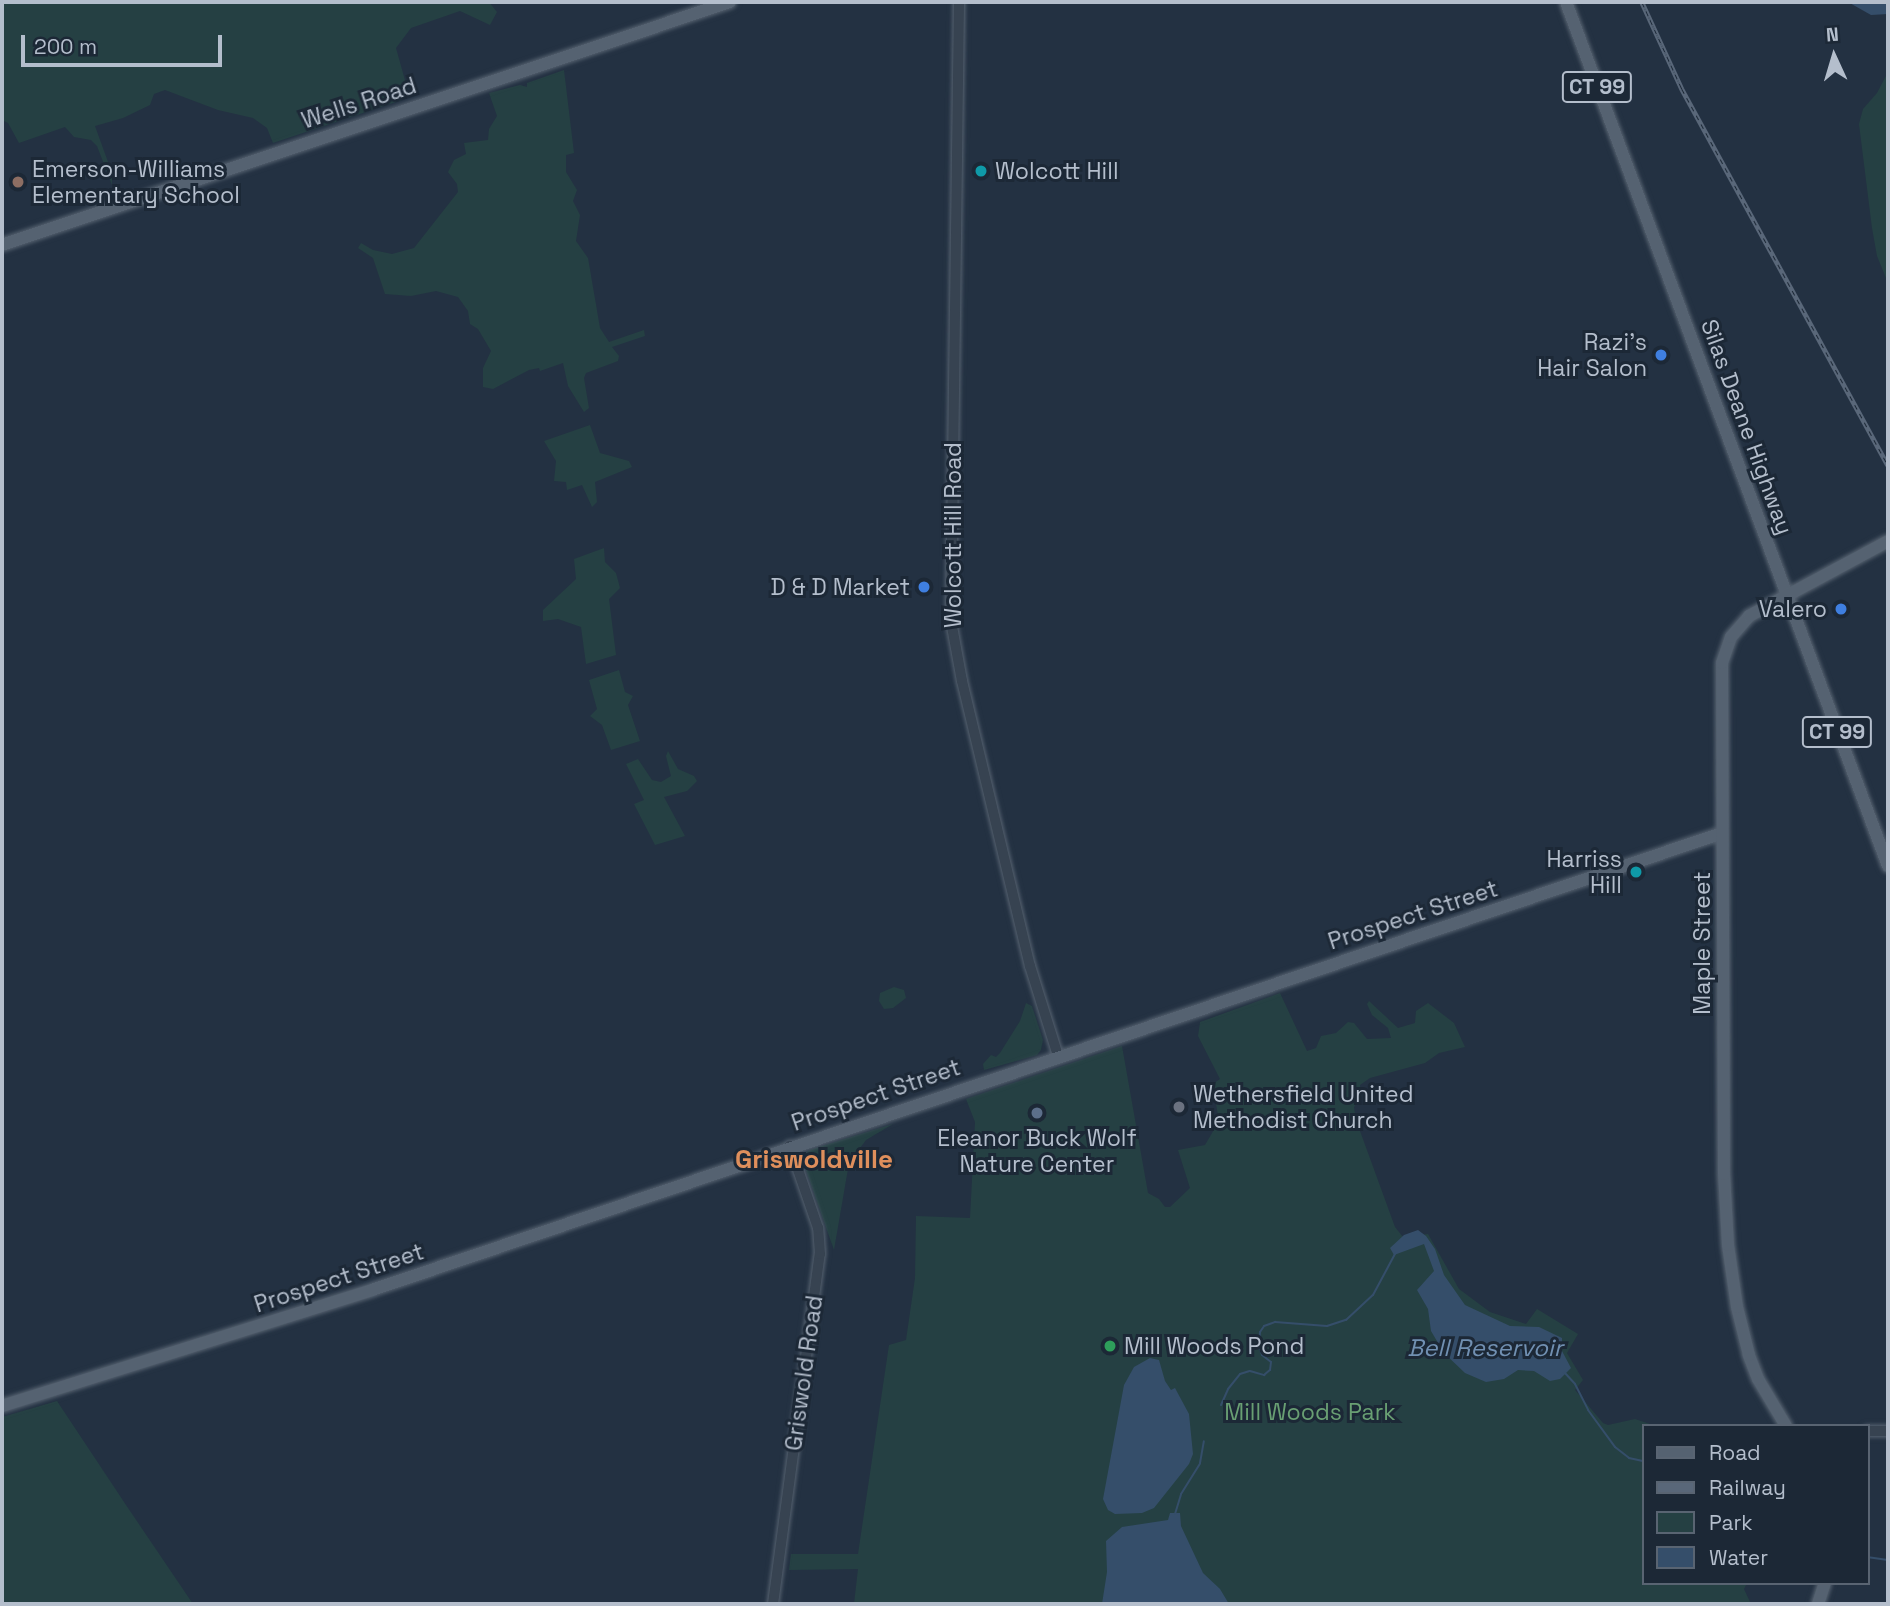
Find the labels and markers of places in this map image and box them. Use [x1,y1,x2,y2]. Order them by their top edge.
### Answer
place label: Emerson-Williams Elementary School [32,155,240,209]
place label: Wolcott Hill [995,157,1119,185]
marker: Wolcott Hill [973,163,989,179]
marker: Emerson-Williams Elementary School [10,174,26,190]
place label: Razi's Hair Salon [1537,328,1647,382]
marker: Razi's Hair Salon [1653,347,1669,363]
place label: D & D Market [771,573,910,601]
marker: D & D Market [916,579,932,595]
place label: Valero [1759,595,1827,623]
marker: Valero [1833,601,1849,617]
place label: Harriss Hill [1546,845,1622,899]
marker: Harriss Hill [1628,864,1644,880]
place label: Wethersfield United Methodist Church [1193,1080,1413,1134]
marker: Wethersfield United Methodist Church [1171,1099,1187,1115]
marker: Eleanor Buck Wolf Nature Center [1029,1105,1045,1121]
place label: Eleanor Buck Wolf Nature Center [937,1124,1137,1178]
place label: Mill Woods Pond [1124,1332,1304,1360]
marker: Mill Woods Pond [1102,1338,1118,1354]

